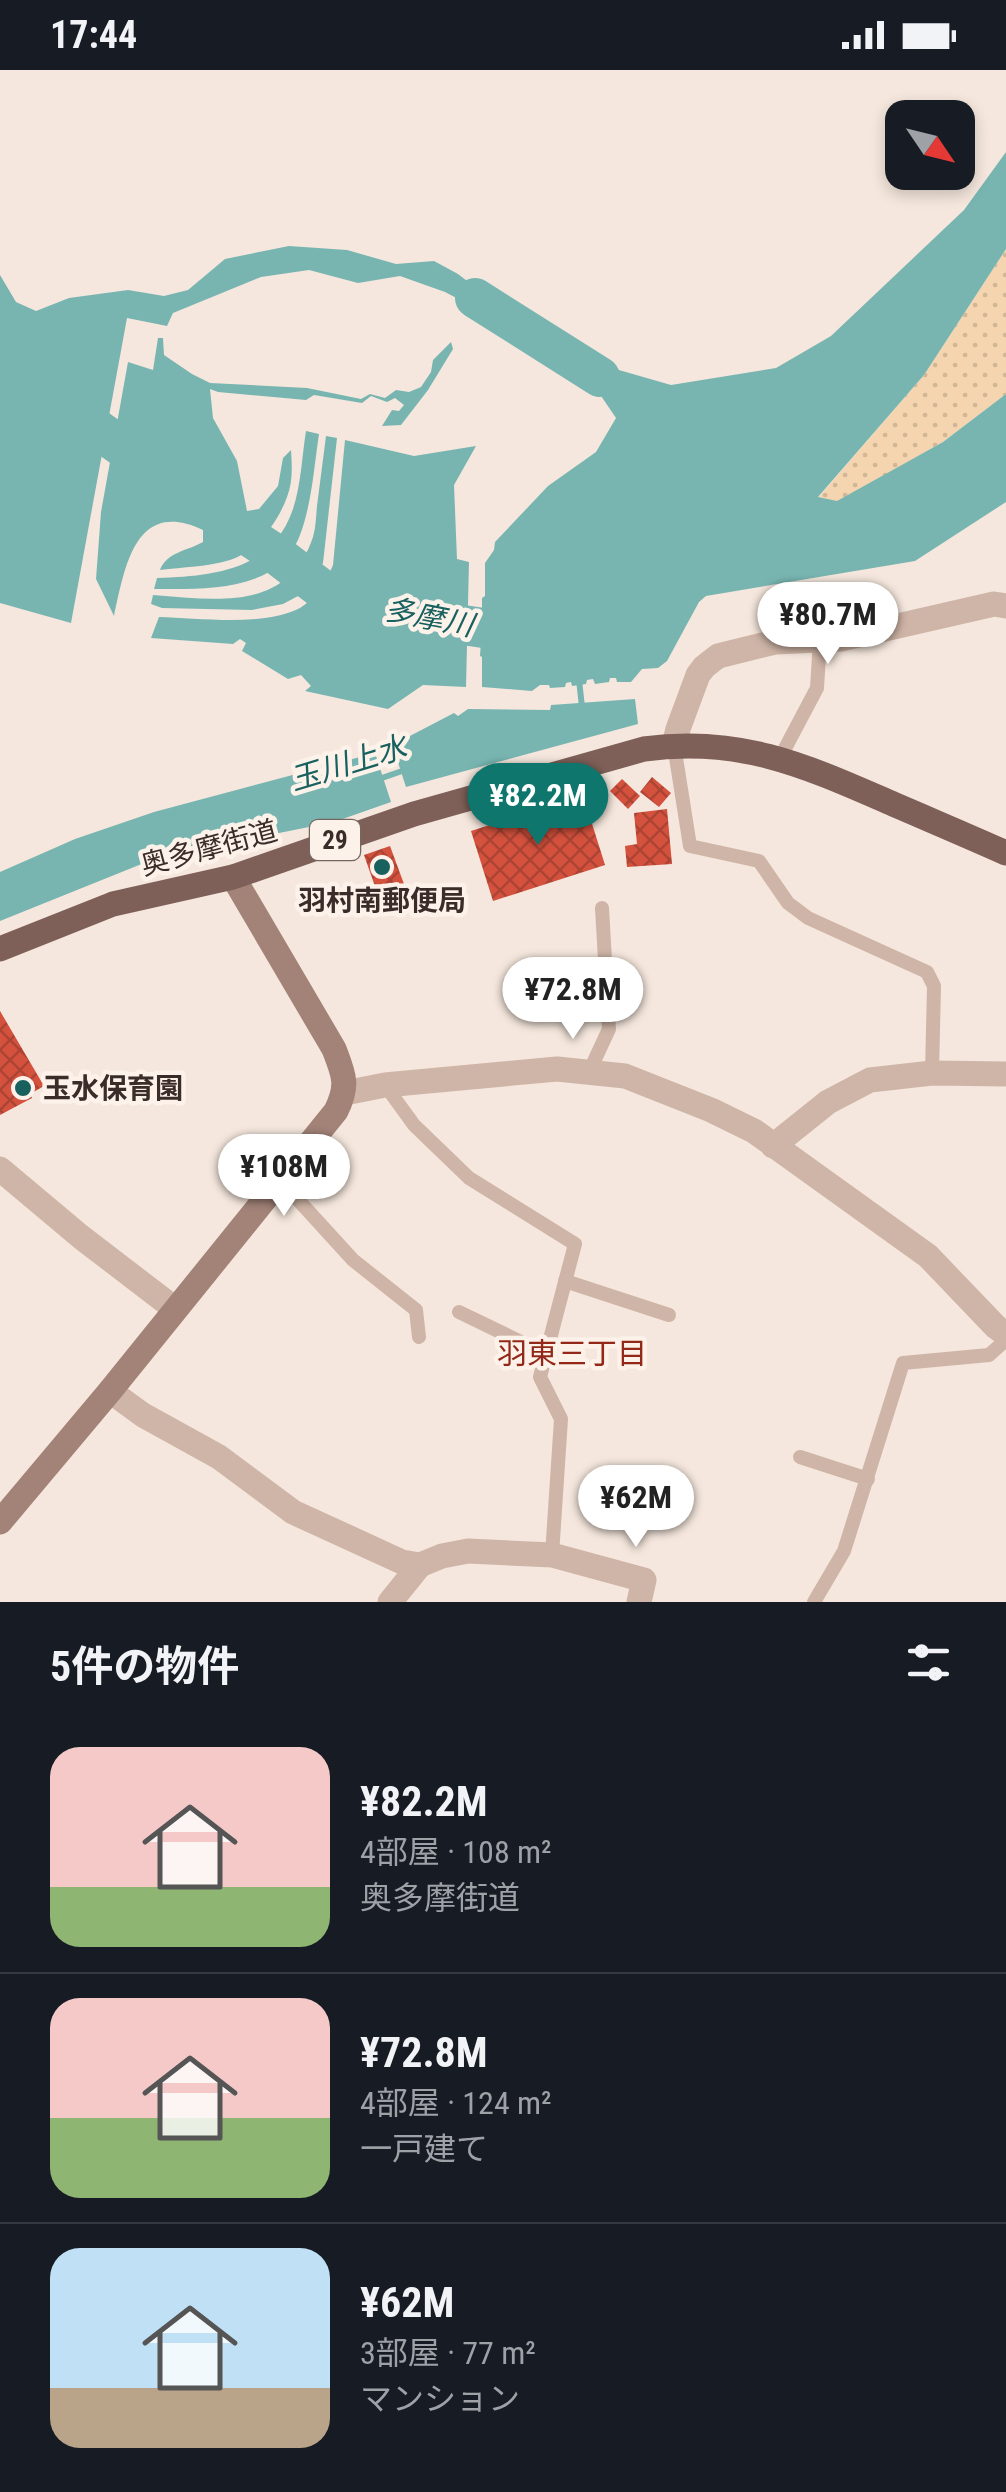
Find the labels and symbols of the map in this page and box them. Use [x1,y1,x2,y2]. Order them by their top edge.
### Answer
north arrow [885,100,975,190]
pin: ¥80.7M [747,582,909,667]
water label: 多摩川 [381,591,479,643]
water label: 玉川上水 [286,728,413,797]
pin: ¥82.2M [457,763,619,848]
street label: 奥多摩街道 [137,814,281,882]
road number: 29 [310,820,360,860]
marker: 羽村南郵便局 [371,856,393,878]
place label: 羽村南郵便局 [298,884,466,917]
pin: ¥72.8M [492,957,654,1042]
place label: 玉水保育園 [43,1072,183,1105]
marker: 玉水保育園 [12,1077,34,1099]
pin: ¥108M [214,1134,354,1219]
district label: 羽東三丁目 [497,1336,647,1371]
pin: ¥62M [577,1465,695,1550]

